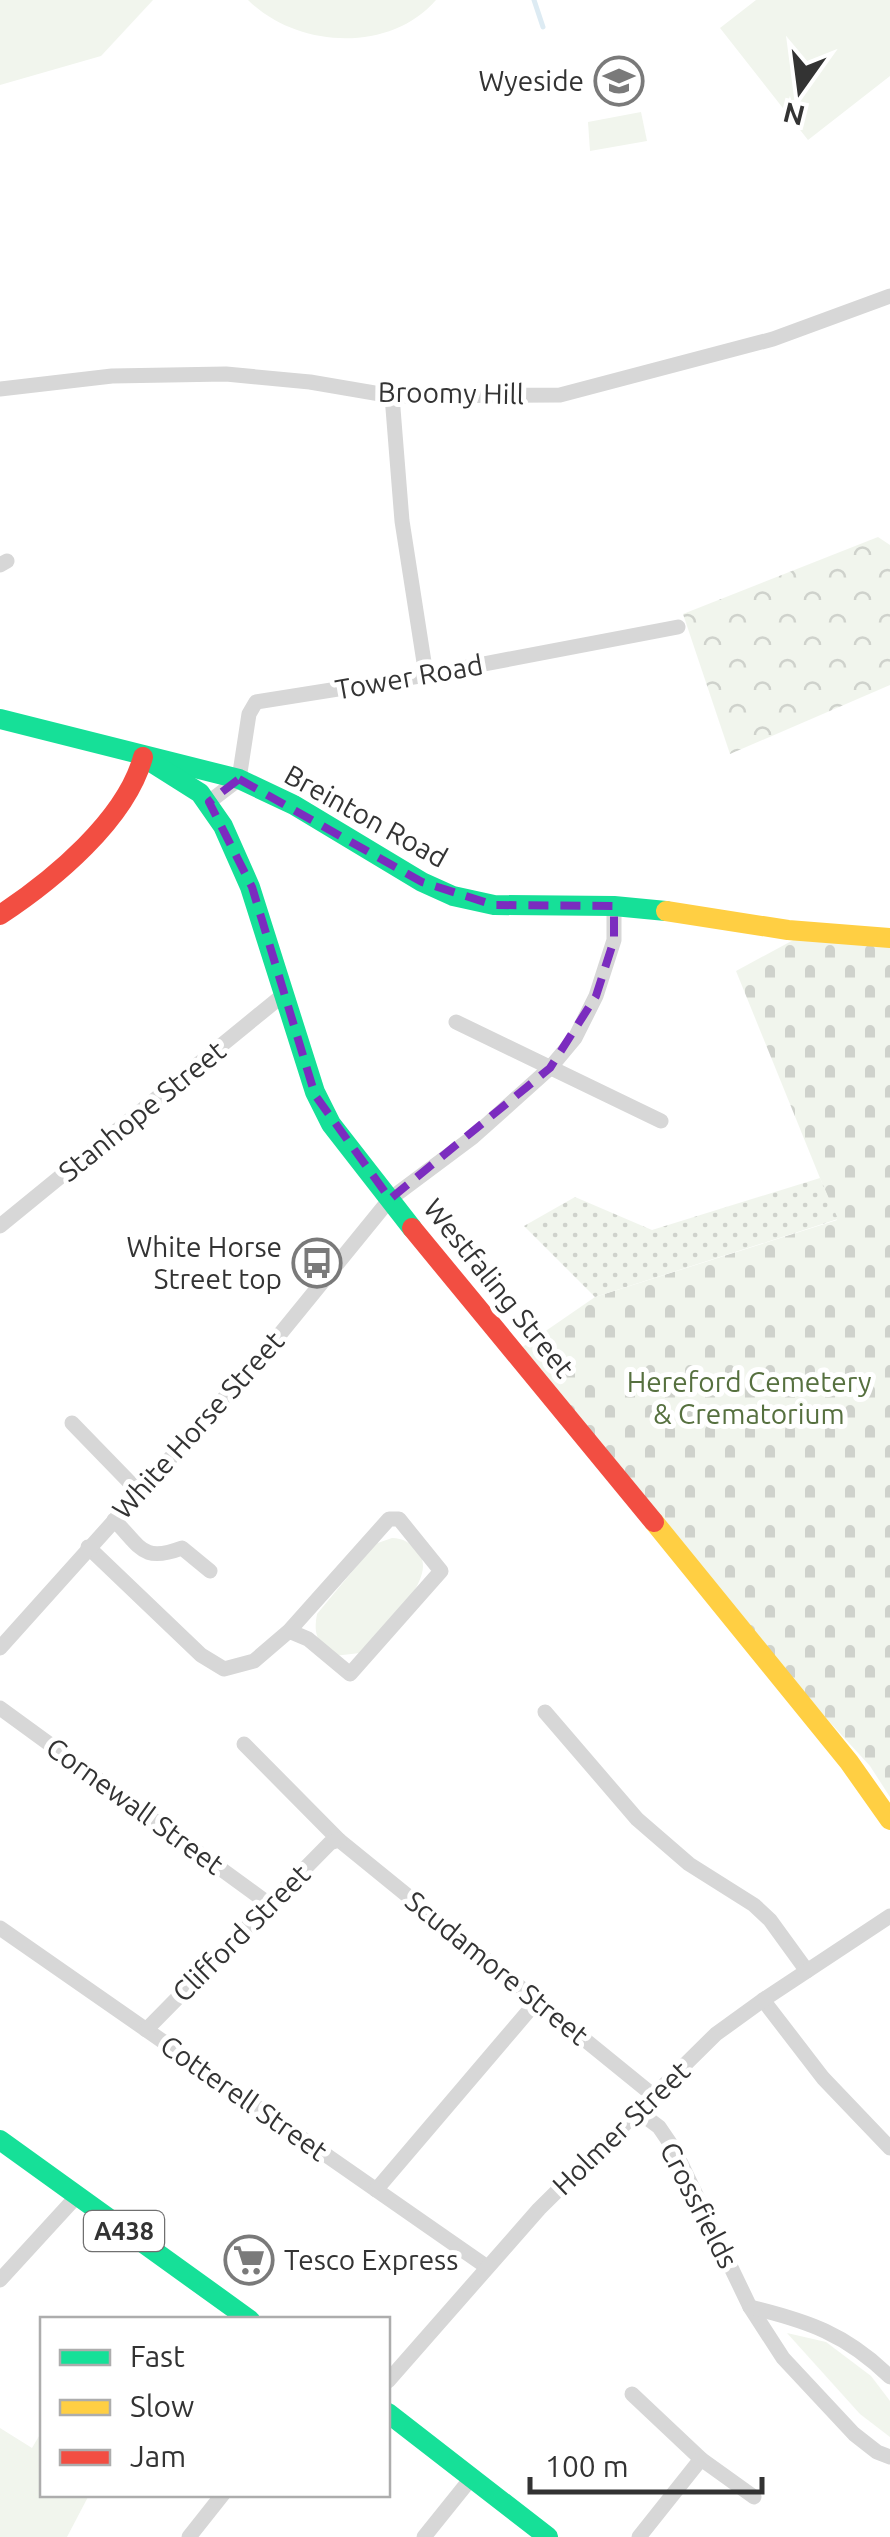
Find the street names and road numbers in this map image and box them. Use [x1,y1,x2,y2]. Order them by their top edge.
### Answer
street label: Broomy Hill [378,376,524,409]
street label: Tower Road [333,648,485,705]
street label: Breinton Road [280,758,453,873]
street label: Stanhope Street [52,1034,231,1187]
street label: Westfaling Street [418,1192,581,1383]
street label: White Horse Street [106,1325,290,1524]
street label: Cornewall Street [41,1731,230,1880]
street label: Clifford Street [166,1858,315,2007]
street label: Scudamore Street [400,1885,595,2051]
street label: Cotterell Street [155,2029,334,2167]
street label: Holmer Street [546,2055,695,2201]
street label: Crossfields [654,2137,744,2273]
road number: A438 [84,2211,164,2251]

